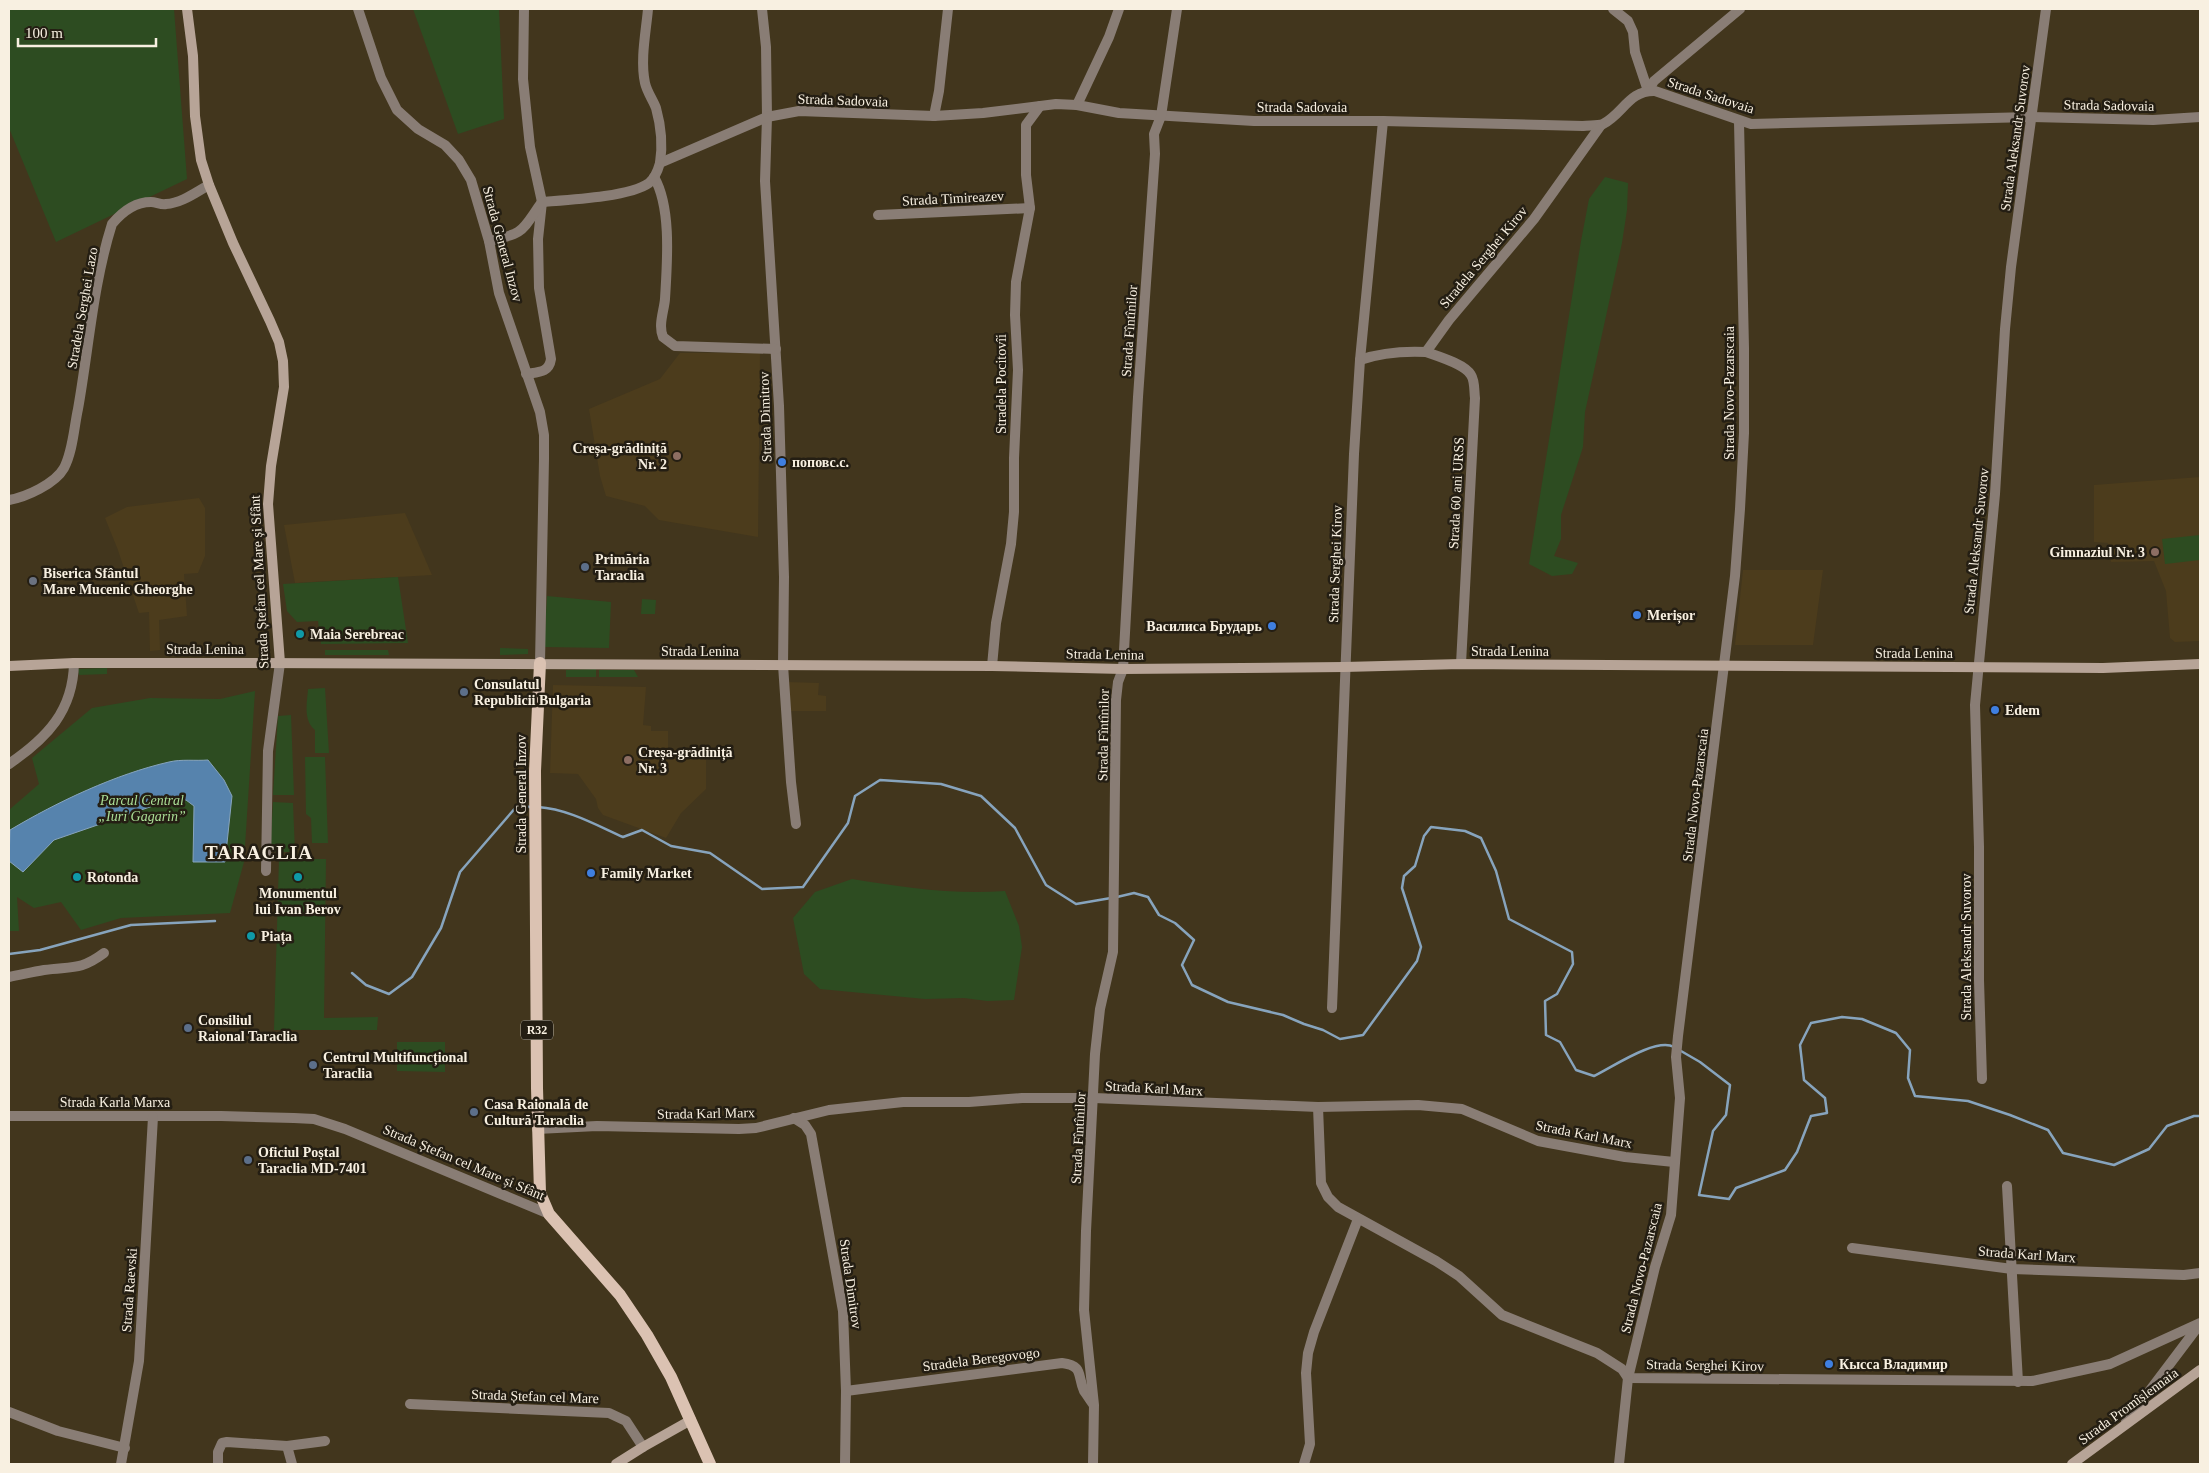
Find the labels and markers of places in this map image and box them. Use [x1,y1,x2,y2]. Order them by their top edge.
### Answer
place label: Creșa-grădiniță Nr. 2 [572,441,667,472]
marker: Creșa-grădiniță Nr. 2 [671,450,683,462]
place label: поповс.с. [792,455,849,470]
marker: поповс.с. [776,456,788,468]
place label: Gimnaziul Nr. 3 [2049,545,2145,560]
marker: Gimnaziul Nr. 3 [2149,546,2161,558]
place label: Primăria Taraclia [595,552,649,583]
marker: Primăria Taraclia [579,561,591,573]
place label: Biserica Sfântul Mare Mucenic Gheorghe [43,566,193,597]
marker: Biserica Sfântul Mare Mucenic Gheorghe [27,575,39,587]
place label: Merișor [1647,608,1695,624]
marker: Merișor [1631,609,1643,621]
place label: Василиса Брударь [1146,619,1263,634]
marker: Василиса Брударь [1266,620,1278,632]
place label: Maia Serebreac [310,627,404,642]
marker: Maia Serebreac [294,628,306,640]
place label: Consulatul Republicii Bulgaria [474,677,591,708]
marker: Consulatul Republicii Bulgaria [458,686,470,698]
place label: Edem [2005,703,2040,718]
marker: Edem [1989,704,2001,716]
place label: Creșa-grădiniță Nr. 3 [638,745,733,776]
marker: Creșa-grădiniță Nr. 3 [622,754,634,766]
place label: Family Market [601,866,692,881]
marker: Family Market [585,867,597,879]
place label: Rotonda [87,870,138,885]
marker: Rotonda [71,871,83,883]
marker: Monumentul lui Ivan Berov [292,871,304,883]
place label: Monumentul lui Ivan Berov [255,886,341,917]
place label: Piața [261,929,292,945]
marker: Piața [245,930,257,942]
place label: Consiliul Raional Taraclia [198,1013,297,1044]
marker: Consiliul Raional Taraclia [182,1022,194,1034]
place label: Centrul Multifuncțional Taraclia [323,1050,467,1081]
marker: Centrul Multifuncțional Taraclia [307,1059,319,1071]
place label: Casa Raională de Cultură Taraclia [484,1097,588,1128]
marker: Casa Raională de Cultură Taraclia [468,1106,480,1118]
place label: Oficiul Poștal Taraclia MD-7401 [258,1145,367,1176]
marker: Oficiul Poștal Taraclia MD-7401 [242,1154,254,1166]
place label: Кысса Владимир [1839,1357,1948,1372]
marker: Кысса Владимир [1823,1358,1835,1370]

